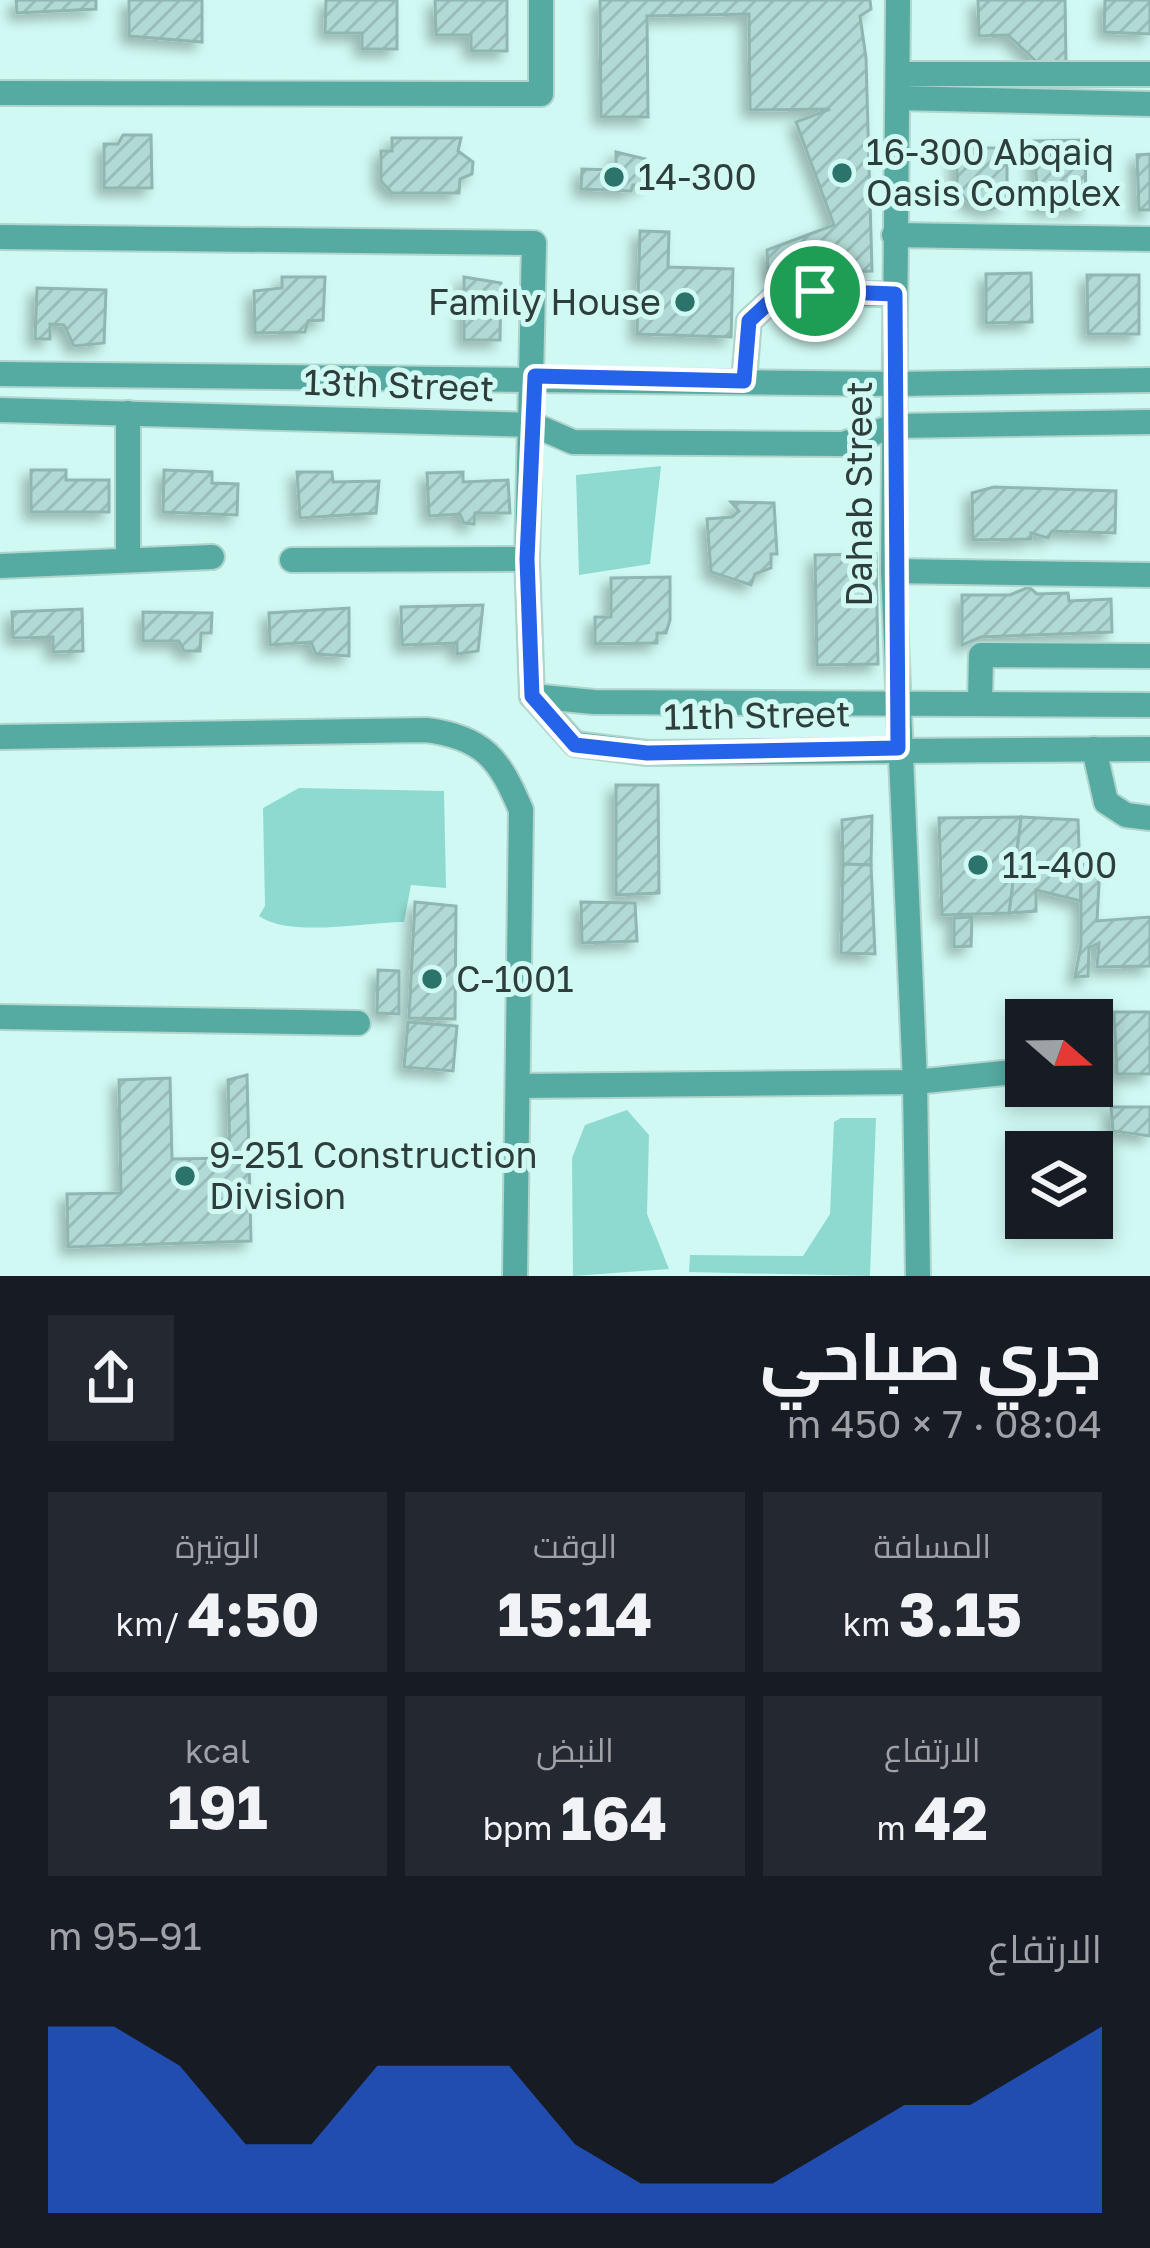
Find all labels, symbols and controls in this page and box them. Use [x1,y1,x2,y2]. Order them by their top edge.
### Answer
place label: 16-300 Abqaiq Oasis Complex [866,130,1121,214]
place label: 14-300 [638,155,757,198]
marker: 16-300 Abqaiq Oasis Complex [829,160,855,186]
marker: 14-300 [601,164,627,190]
pin [764,240,866,342]
icon: arrive [782,258,848,324]
place label: Family House [428,280,661,323]
marker: Family House [672,289,698,315]
street label: 13th Street [303,360,495,409]
street label: Dahab Street [837,381,880,607]
street label: 11th Street [663,691,851,738]
place label: 11-400 [1002,843,1117,886]
marker: 11-400 [965,852,991,878]
place label: C-1001 [456,957,574,1000]
marker: C-1001 [419,966,445,992]
north arrow [1005,999,1113,1107]
map controls [1005,999,1113,1239]
button: layers [1005,1131,1113,1239]
place label: 9-251 Construction Division [209,1133,538,1217]
marker: 9-251 Construction Division [172,1163,198,1189]
button: share [48,1315,174,1441]
text: جري صباحي [760,1315,1102,1395]
text: 08:04 · 7 × 450 m [787,1400,1102,1447]
text: الوتيرة [175,1526,260,1565]
text: الوقت [533,1526,617,1565]
text: المسافة [874,1526,991,1565]
text: 4:50 [187,1577,320,1649]
text: 15:14 [497,1577,653,1649]
text: 3.15 [899,1577,1022,1649]
text: /km [116,1604,187,1643]
text: km [843,1604,899,1643]
text: النبض [536,1730,614,1769]
text: الارتفاع [884,1730,981,1769]
text: kcal [185,1731,250,1770]
text: 191 [168,1770,268,1842]
text: 164 [561,1781,667,1853]
text: 42 [914,1781,988,1853]
text: bpm [483,1808,561,1847]
text: m [877,1808,914,1847]
text: 91–95 m [48,1912,202,1959]
text: الارتفاع [988,1925,1102,1972]

